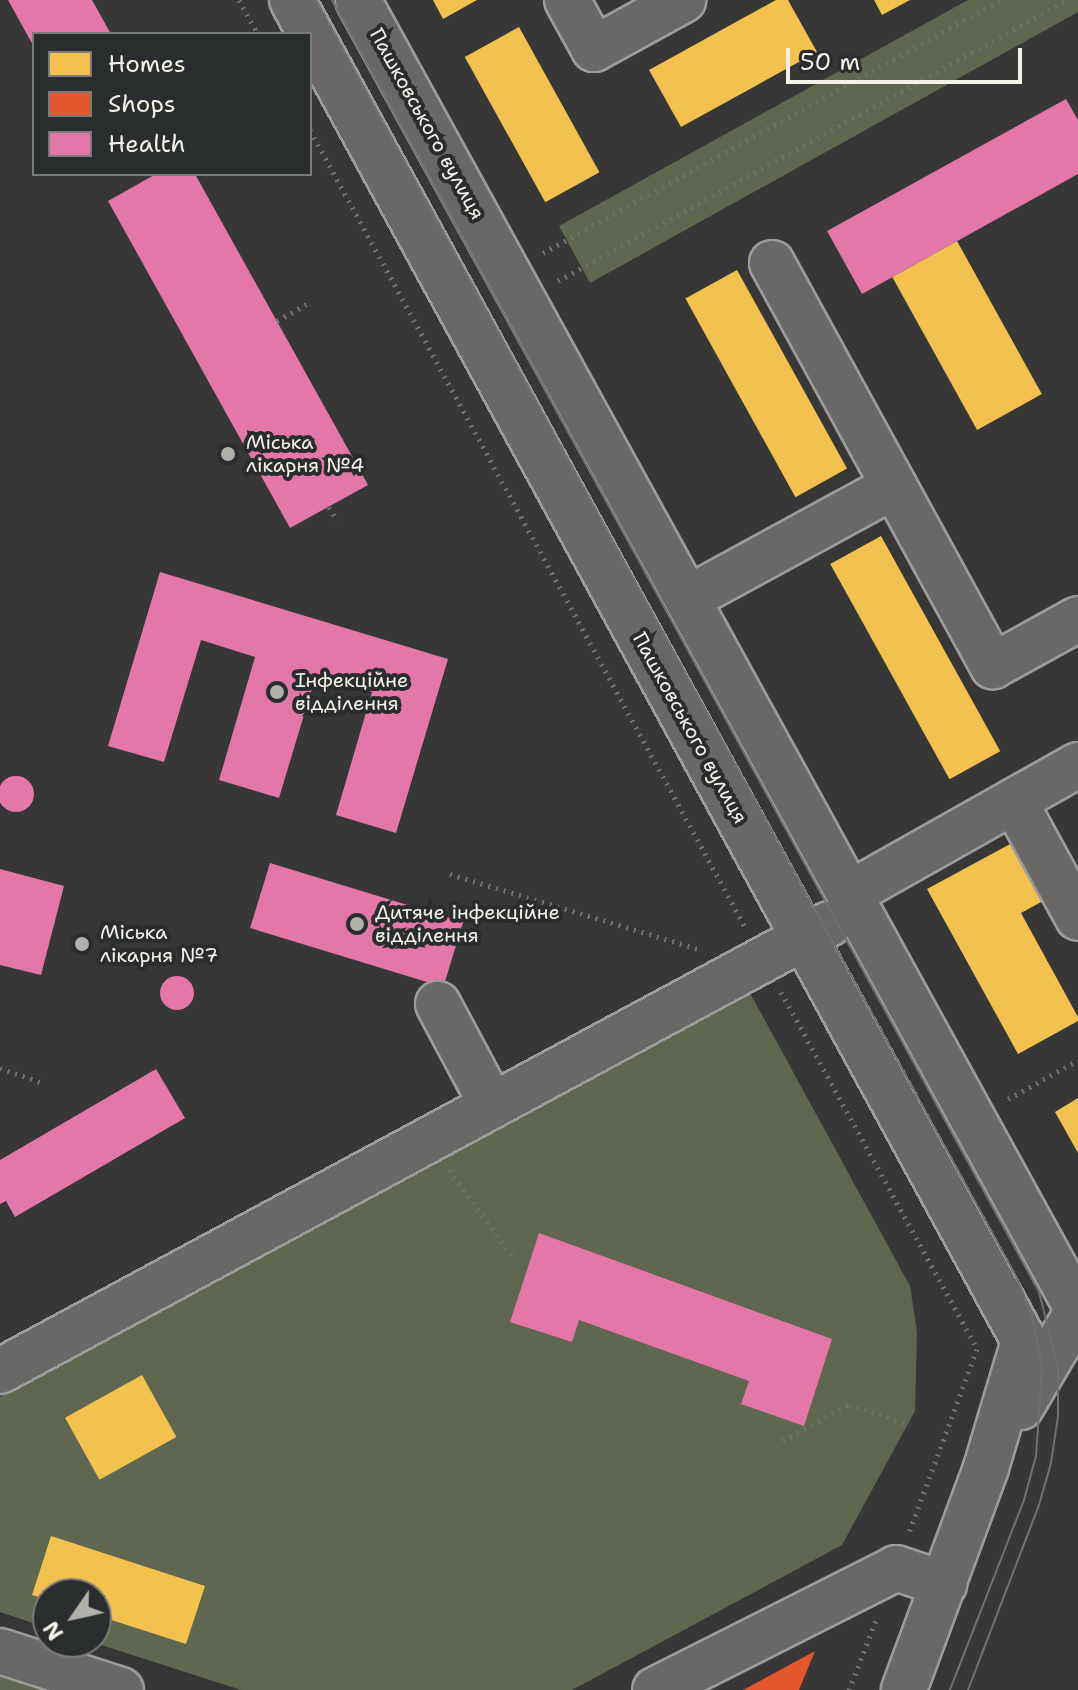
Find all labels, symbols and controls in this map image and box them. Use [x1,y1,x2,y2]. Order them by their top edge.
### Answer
street label: Пашковського вулиця [364,24,490,224]
legend [32,32,312,176]
scale bar [790,32,1026,82]
text: 50 m [800,46,860,78]
text: Homes [108,48,186,80]
text: Shops [108,88,176,120]
text: Health [108,128,186,160]
place label: Міська лікарня №4 [246,430,364,477]
marker: Міська лікарня №4 [217,443,239,465]
street label: Пашковського вулиця [627,628,753,828]
place label: Інфекційне відділення [295,668,408,715]
marker: Інфекційне відділення [266,681,288,703]
place label: Дитяче інфекційне відділення [375,900,560,947]
marker: Дитяче інфекційне відділення [346,913,368,935]
place label: Міська лікарня №7 [100,920,218,967]
marker: Міська лікарня №7 [71,933,93,955]
north arrow [32,1578,112,1658]
text: N [36,1615,70,1646]

